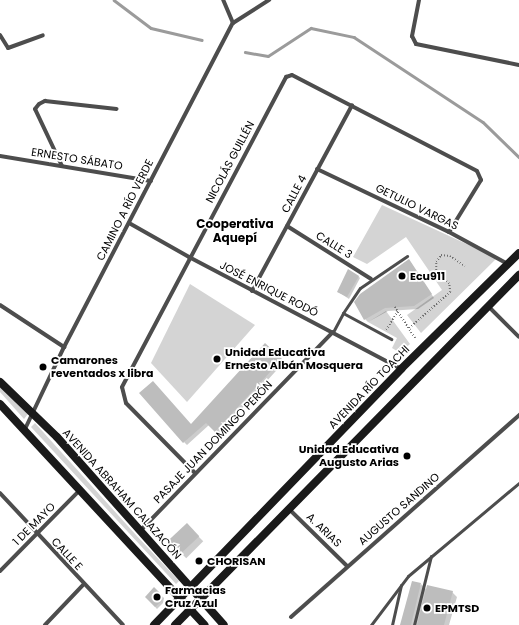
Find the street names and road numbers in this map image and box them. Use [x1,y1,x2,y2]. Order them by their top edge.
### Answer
street label: NICOLÁS GUILLÉN [203,119,257,205]
street label: ERNESTO SÁBATO [30,145,124,173]
street label: CAMINO A RÍO VERDE [94,157,156,263]
street label: CALLE 4 [279,173,309,215]
street label: GETULIO VARGAS [373,181,461,233]
street label: CALLE 3 [313,229,355,261]
street label: JOSÉ ENRIQUE RODÓ [218,258,320,320]
street label: AVENIDA RÍO TOACHI [326,343,412,431]
street label: PASAJE JUAN DOMINGO PERÓN [151,378,275,506]
street label: AVENIDA ABRAHAM CALAZACÓN [60,426,184,562]
street label: AUGUSTO SANDINO [356,470,442,548]
street label: 1 DE MAYO [10,500,58,548]
street label: A. ARIAS [304,510,344,550]
street label: CALLE E [49,535,85,573]

